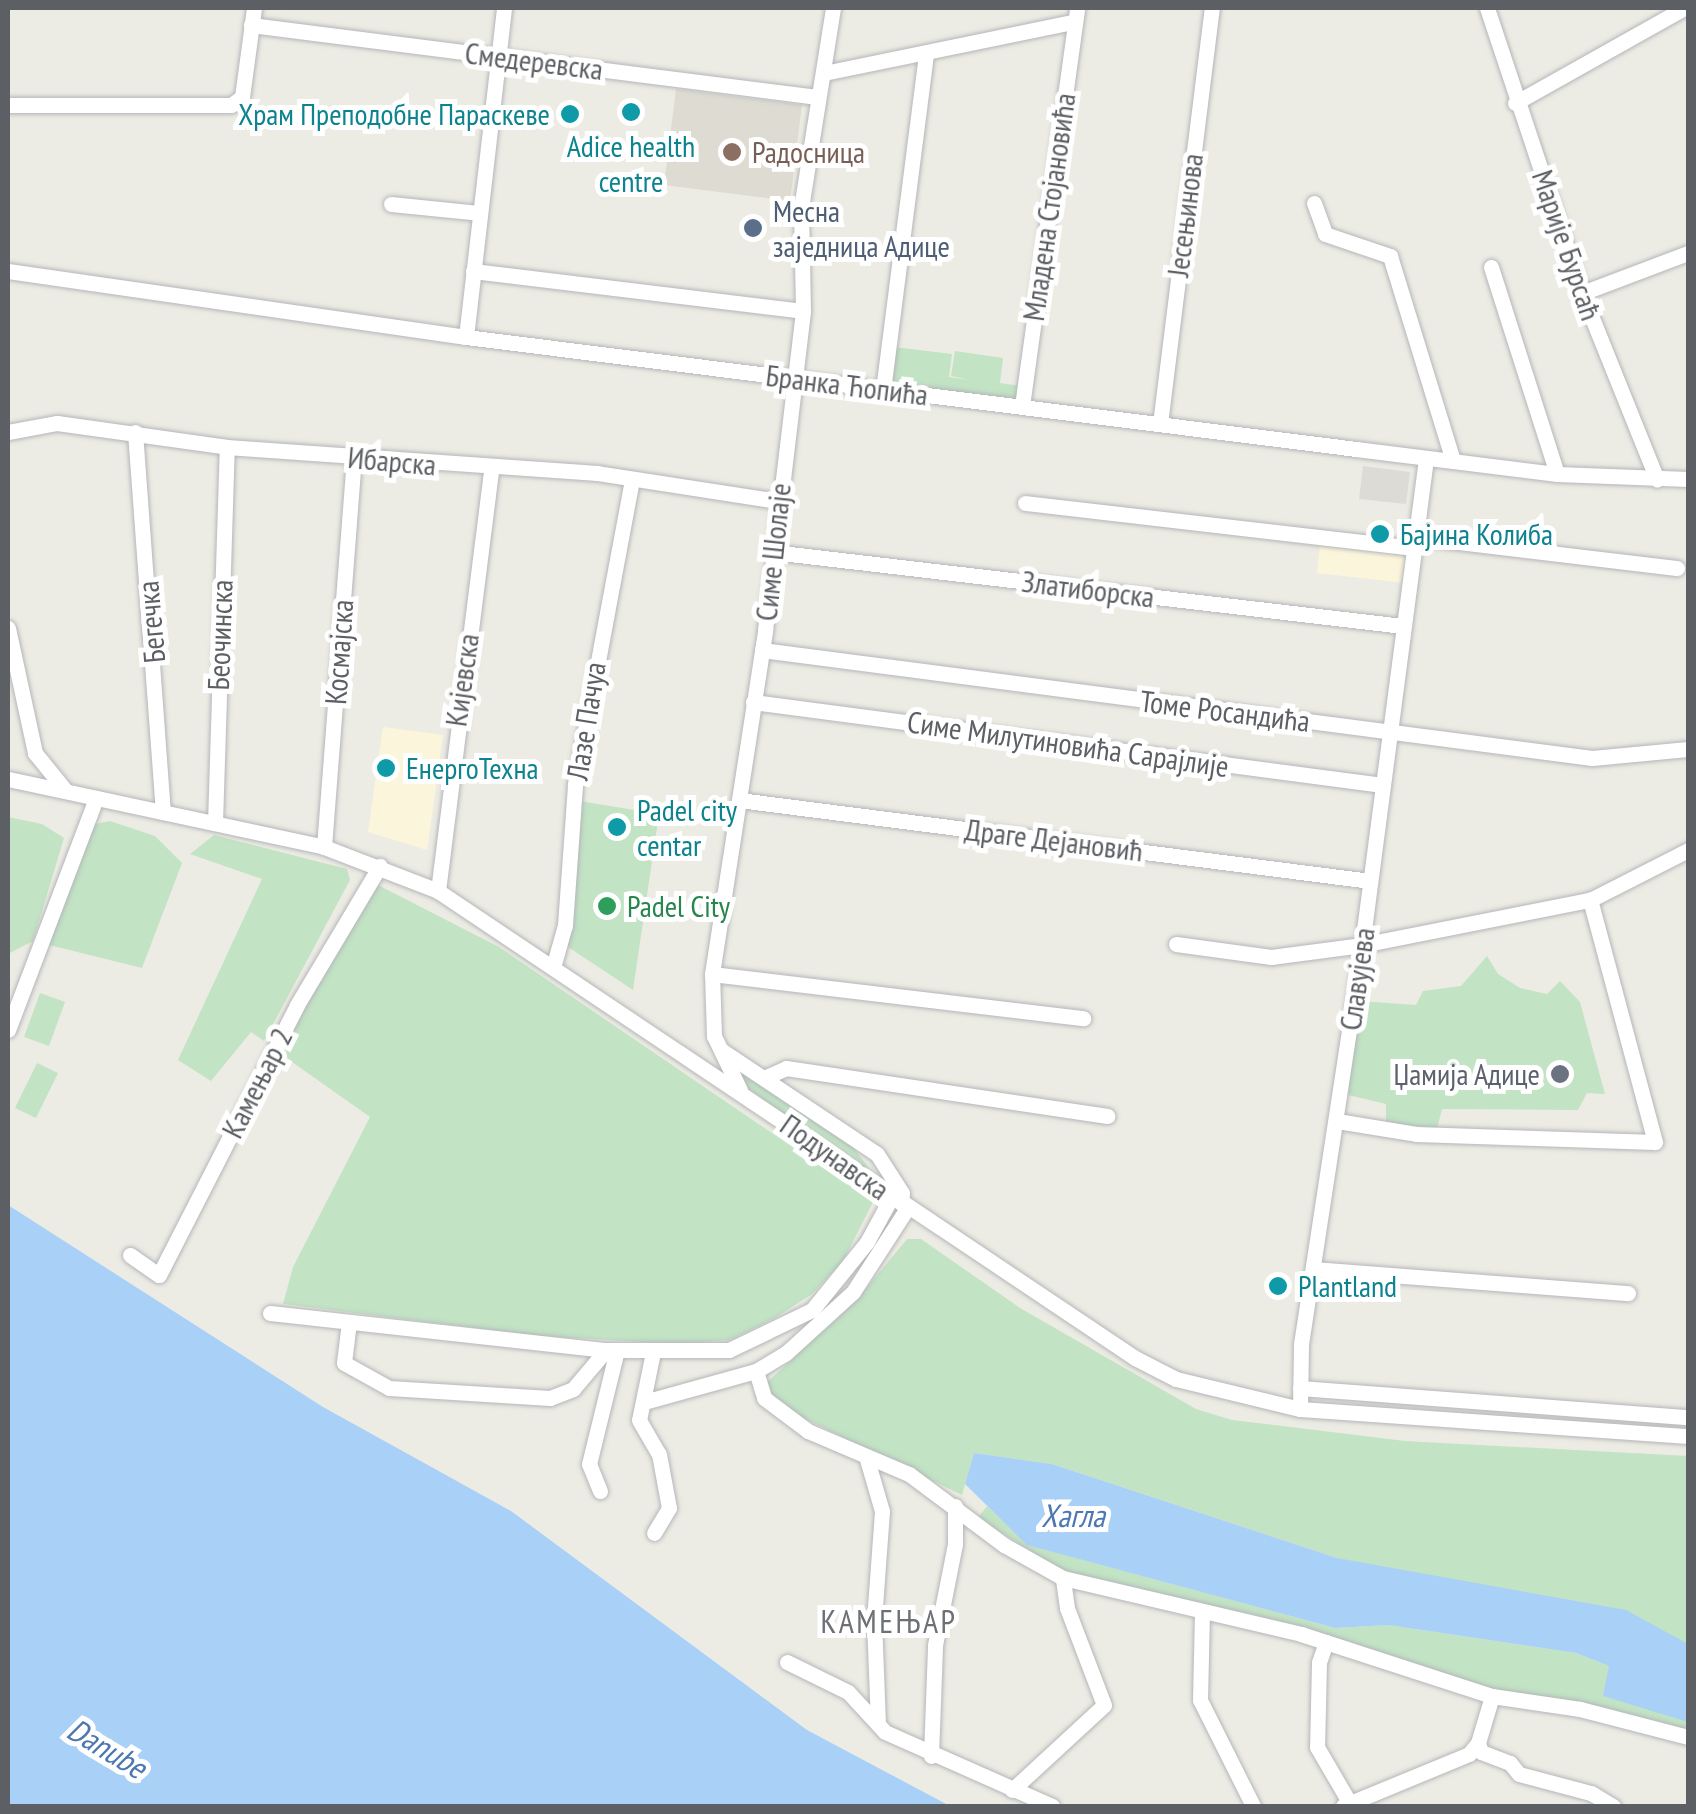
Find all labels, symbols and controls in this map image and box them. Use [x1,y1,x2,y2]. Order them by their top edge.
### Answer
street label: Смедеревска [463,35,605,87]
street label: Младена Стојановића [1015,91,1083,323]
place label: Храм Преподобне Параскеве [238,96,550,132]
marker: Adice health centre [620,101,642,123]
marker: Храм Преподобне Параскеве [559,103,581,125]
place label: Adice health centre [567,128,695,198]
place label: Радосница [752,134,865,170]
marker: Радосница [721,141,743,163]
street label: Јесењинова [1160,151,1210,279]
street label: Марије Бурсаћ [1525,165,1609,325]
place label: Месна заједница Адице [773,193,951,264]
marker: Месна заједница Адице [742,217,764,239]
street label: Бранка Ћопића [763,357,931,413]
street label: Ибарска [346,439,438,483]
street label: Симе Шолаје [748,481,798,623]
place label: Бајина Колиба [1400,516,1553,552]
marker: Бајина Колиба [1369,523,1391,545]
street label: Златиборска [1020,563,1156,615]
street label: Беочинска [200,579,240,691]
street label: Бегечка [129,580,173,664]
street label: Космајска [317,598,361,706]
street label: Кијевска [438,631,486,729]
street label: Лазе Пачуа [559,659,613,783]
street label: Томе Росандића [1138,683,1312,739]
street label: Симе Милутиновића Сарајлије [905,704,1231,784]
place label: ЕнергоТехна [406,750,538,786]
marker: ЕнергоТехна [375,757,397,779]
place label: Padel city centar [637,792,737,862]
street label: Драге Дејановић [963,811,1145,869]
marker: Padel city centar [606,816,628,838]
place label: Padel City [627,888,730,924]
marker: Padel City [596,895,618,917]
street label: Славујева [1332,925,1382,1033]
street label: Камењар 2 [214,1022,300,1144]
place label: Џамија Адице [1393,1056,1540,1092]
marker: Џамија Адице [1549,1063,1571,1085]
street label: Подунавска [774,1107,896,1207]
place label: Plantland [1298,1268,1397,1304]
marker: Plantland [1267,1275,1289,1297]
water label: Хагла [1041,1496,1105,1534]
district label: КАМЕЊАР [820,1602,958,1640]
water label: Danube [61,1710,153,1786]

